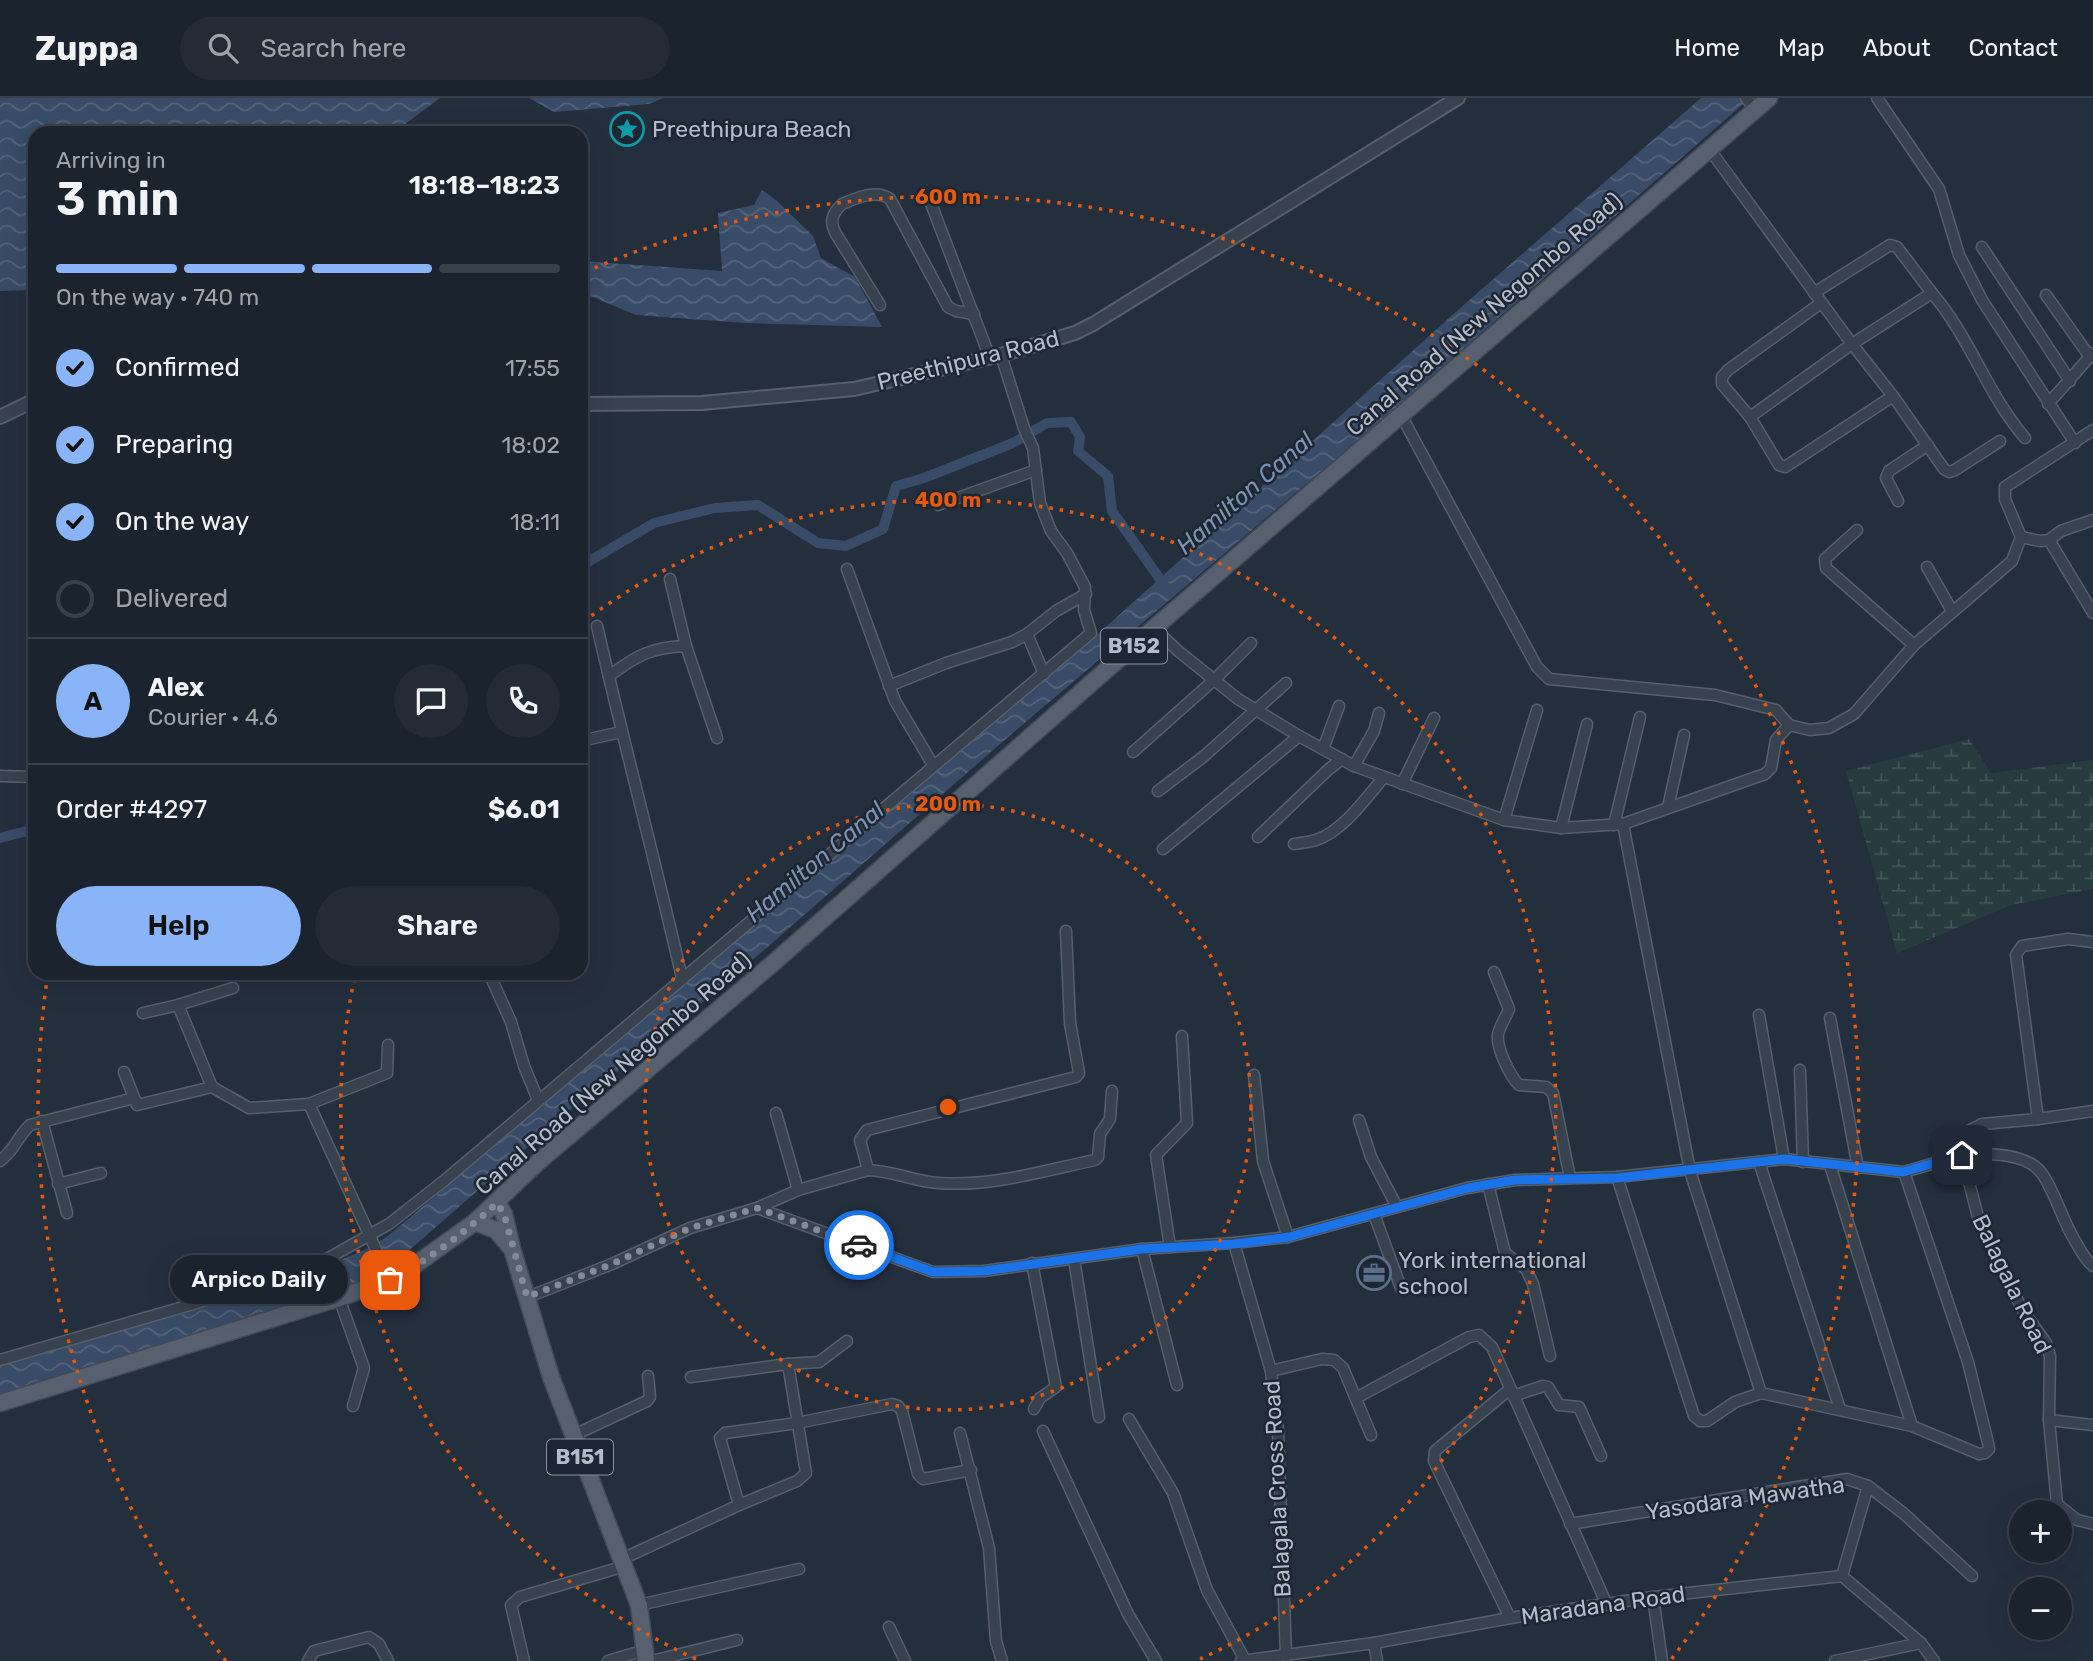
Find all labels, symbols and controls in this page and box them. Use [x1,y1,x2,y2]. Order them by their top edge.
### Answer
search box [180,17,670,80]
text: Zuppa [35,29,138,68]
icon: search [204,29,242,67]
text: Search here [260,33,406,64]
text: Home [1674,34,1740,62]
text: Map [1778,34,1825,62]
text: About [1863,34,1931,62]
text: Contact [1969,34,2058,62]
place icon: Preethipura Beach [608,110,646,148]
place label: Preethipura Beach [652,115,852,143]
text: Arriving in [56,146,166,174]
text: 18:18–18:23 [409,170,560,201]
text: 3 min [56,172,179,227]
text: 600 m [915,184,981,209]
street label: Canal Road (New Negombo Road) [1340,186,1628,442]
text: On the way · 740 m [56,283,259,311]
street label: Preethipura Road [874,324,1062,396]
icon: check [56,349,94,387]
text: Confirmed [115,352,240,383]
text: 17:55 [505,354,560,382]
water label: Hamilton Canal [1171,425,1320,560]
icon: check [56,426,94,464]
text: Preparing [115,429,233,460]
text: 18:02 [502,431,560,459]
text: 400 m [915,487,981,512]
icon: check [56,503,94,541]
text: On the way [115,506,249,537]
text: 18:11 [510,508,560,536]
text: Delivered [115,583,228,614]
road number: B152 [1101,628,1167,664]
button: chat [394,664,468,738]
button: phone [486,664,560,738]
text: Alex [148,672,204,703]
text: A [84,686,102,717]
text: Courier · 4.6 [148,703,278,731]
text: 200 m [915,791,981,816]
text: Order #4297 [56,794,207,825]
text: $6.01 [488,794,560,825]
water label: Hamilton Canal [740,795,891,928]
button: Help [56,886,301,966]
button: Share [315,886,560,966]
street label: Canal Road (New Negombo Road) [469,945,757,1201]
centre of rings [936,1095,960,1119]
pin [1932,1125,1992,1185]
icon: home [1943,1136,1981,1174]
courier [824,1210,894,1280]
street label: Balagala Road [1966,1210,2058,1358]
icon: car [840,1226,878,1264]
place label: York international school [1398,1246,1587,1300]
pin [360,1250,420,1310]
office icon: York international school [1355,1254,1393,1292]
callout: Arpico Daily [170,1256,348,1304]
icon: bag [371,1261,409,1299]
text: Arpico Daily [192,1265,326,1293]
street label: Balagala Cross Road [1257,1380,1297,1598]
road number: B151 [547,1440,613,1474]
street label: Yasodara Mawatha [1644,1470,1846,1526]
map controls [2009,1500,2072,1640]
button: + [2009,1500,2072,1563]
button: − [2009,1577,2072,1640]
street label: Maradana Road [1519,1580,1687,1630]

